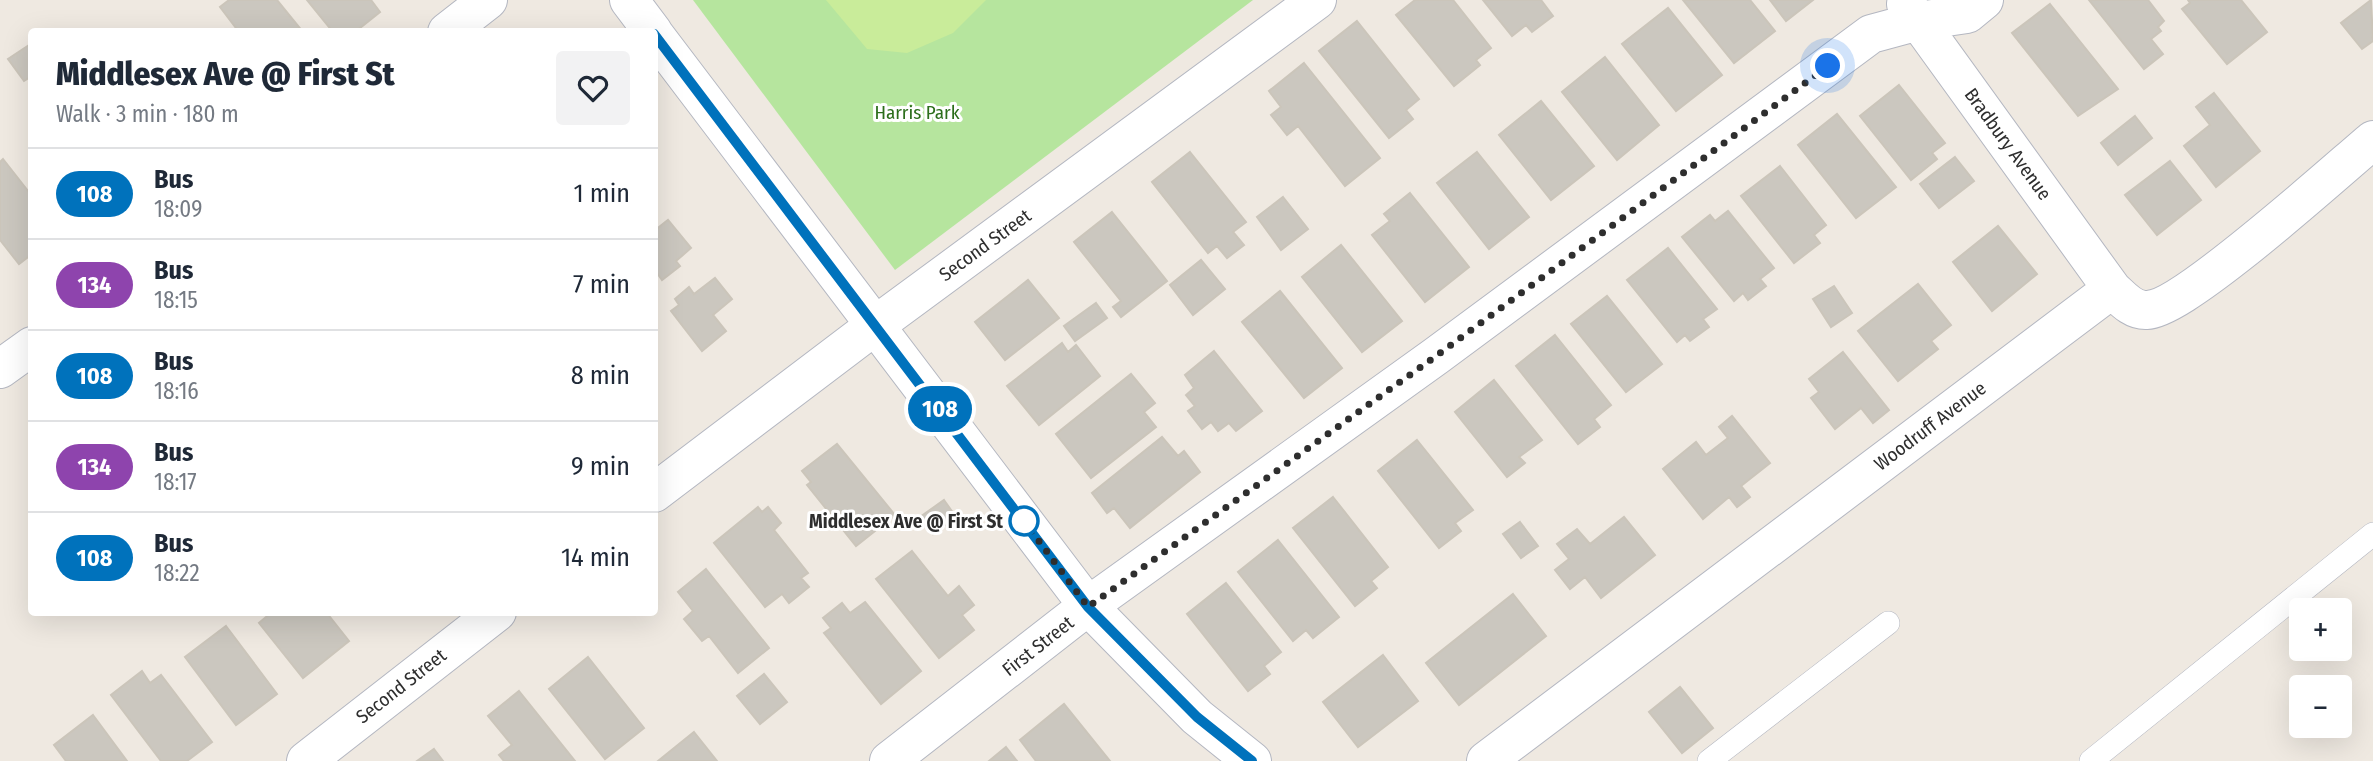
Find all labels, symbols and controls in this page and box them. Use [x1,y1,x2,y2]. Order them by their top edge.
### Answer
your location [1810,48,1845,83]
button: heart [556,51,630,125]
text: Middlesex Ave @ First St [56,54,394,94]
street label: Bradbury Avenue [1960,84,2056,204]
text: Walk · 3 min · 180 m [56,100,239,128]
park label: Harris Park [874,101,960,124]
text: Bus [154,164,193,195]
text: 1 min [574,178,630,209]
text: 108 [77,180,112,208]
text: 18:09 [154,195,202,223]
street label: Second Street [935,204,1036,286]
text: Bus [154,255,193,286]
text: 7 min [573,269,630,300]
text: 134 [78,271,111,299]
text: 18:15 [154,286,198,314]
text: Bus [154,346,193,377]
text: 8 min [571,360,630,391]
text: 108 [77,362,112,390]
street label: Woodruff Avenue [1870,376,1990,476]
text: 18:16 [154,377,199,405]
line badge: 108 [900,386,980,432]
text: 108 [922,395,958,423]
text: Bus [154,437,193,468]
text: 9 min [571,451,630,482]
text: 134 [78,453,111,481]
text: 18:17 [154,468,197,496]
marker: Middlesex Ave @ First St [1009,506,1039,536]
place label: Middlesex Ave @ First St [809,510,1003,533]
text: Bus [154,528,193,559]
text: 14 min [561,542,630,573]
text: 108 [77,544,112,572]
text: 18:22 [154,559,200,587]
map controls [2289,598,2352,738]
button: + [2289,598,2352,661]
street label: First Street [998,610,1079,681]
street label: Second Street [351,643,451,728]
button: − [2289,675,2352,738]

